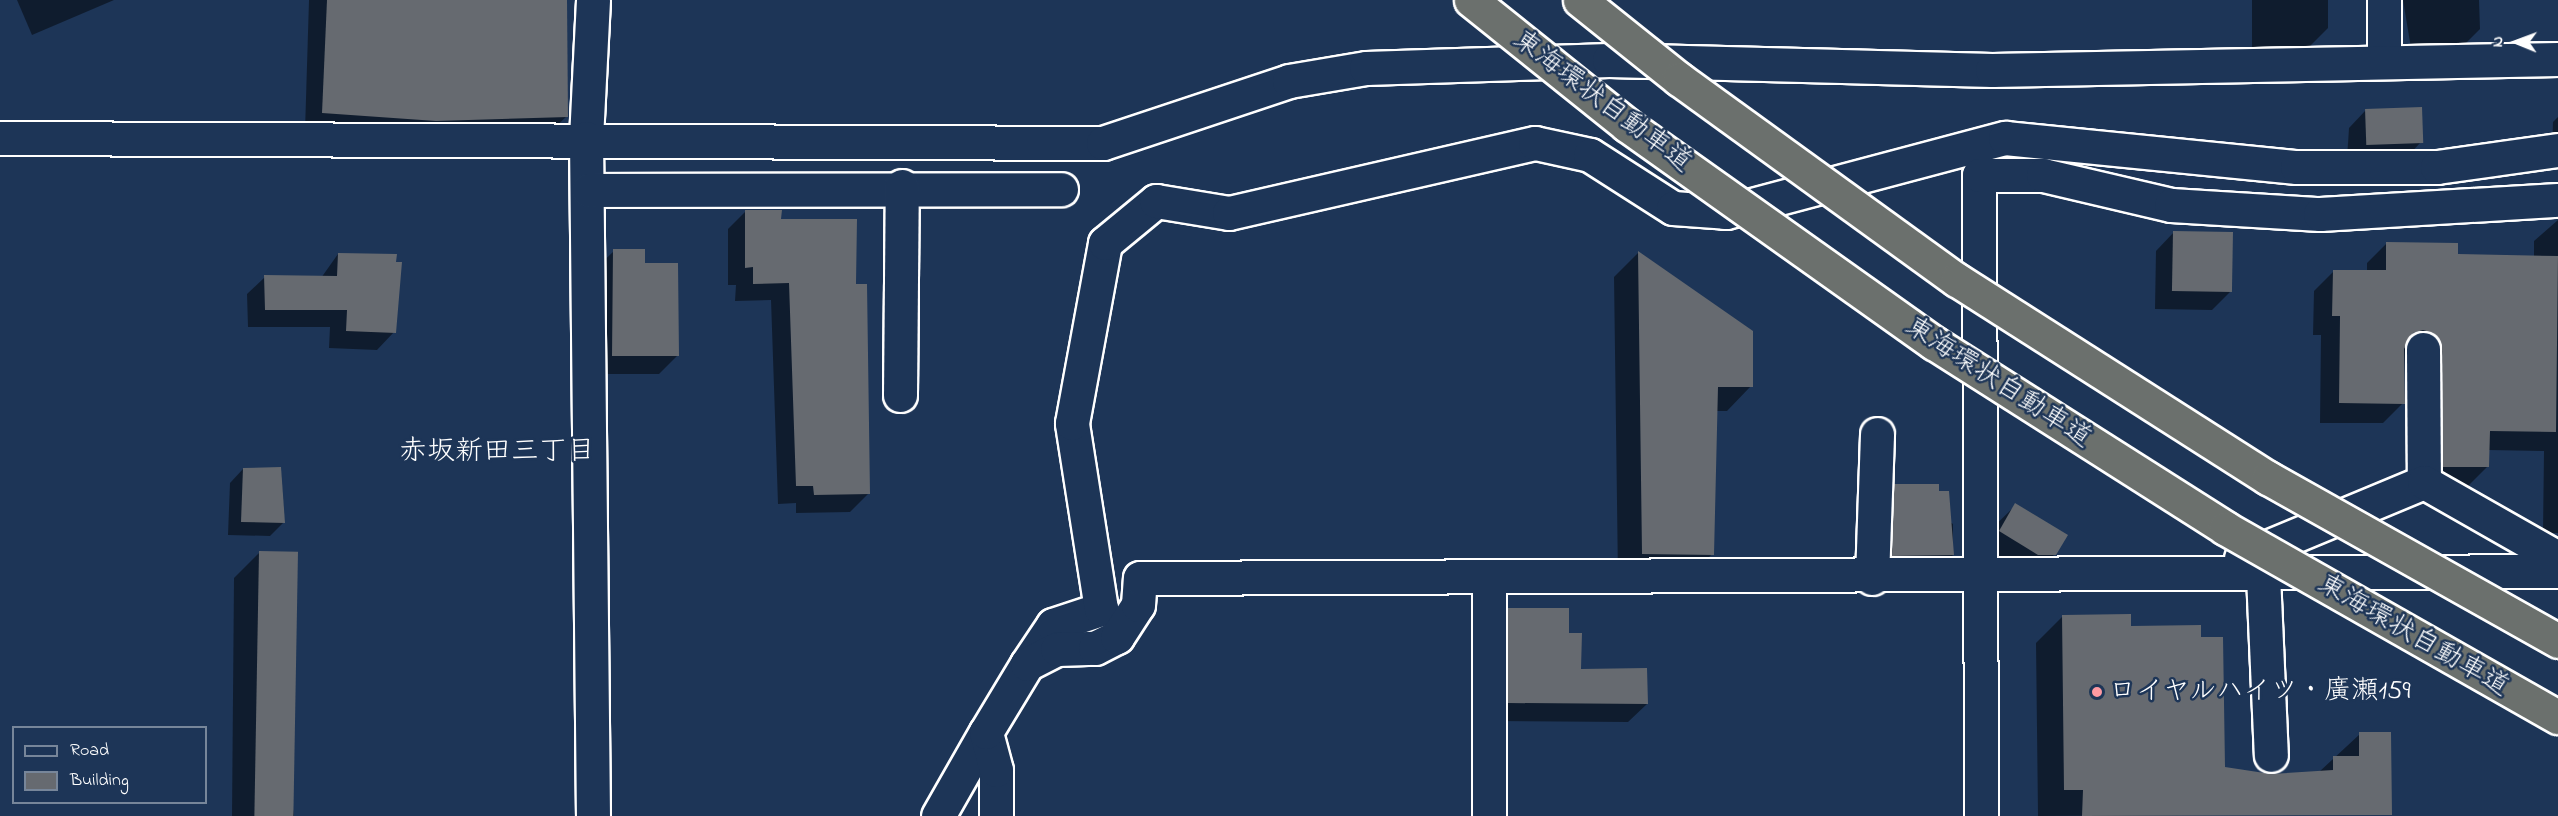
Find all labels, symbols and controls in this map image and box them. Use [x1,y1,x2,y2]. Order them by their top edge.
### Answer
north arrow [2486,12,2546,72]
street label: 東海環状自動車道 [1506,24,1698,180]
text: N [2486,36,2510,47]
street label: 東海環状自動車道 [1899,311,2097,455]
district label: 赤坂新田三丁目 [399,436,595,470]
street label: 東海環状自動車道 [2311,568,2515,704]
place label: ロイヤルハイツ・廣瀬159 [2109,676,2411,708]
marker: ロイヤルハイツ・廣瀬159 [2090,685,2104,699]
legend [12,726,207,804]
text: Road [70,738,109,764]
text: Building [70,768,129,794]

